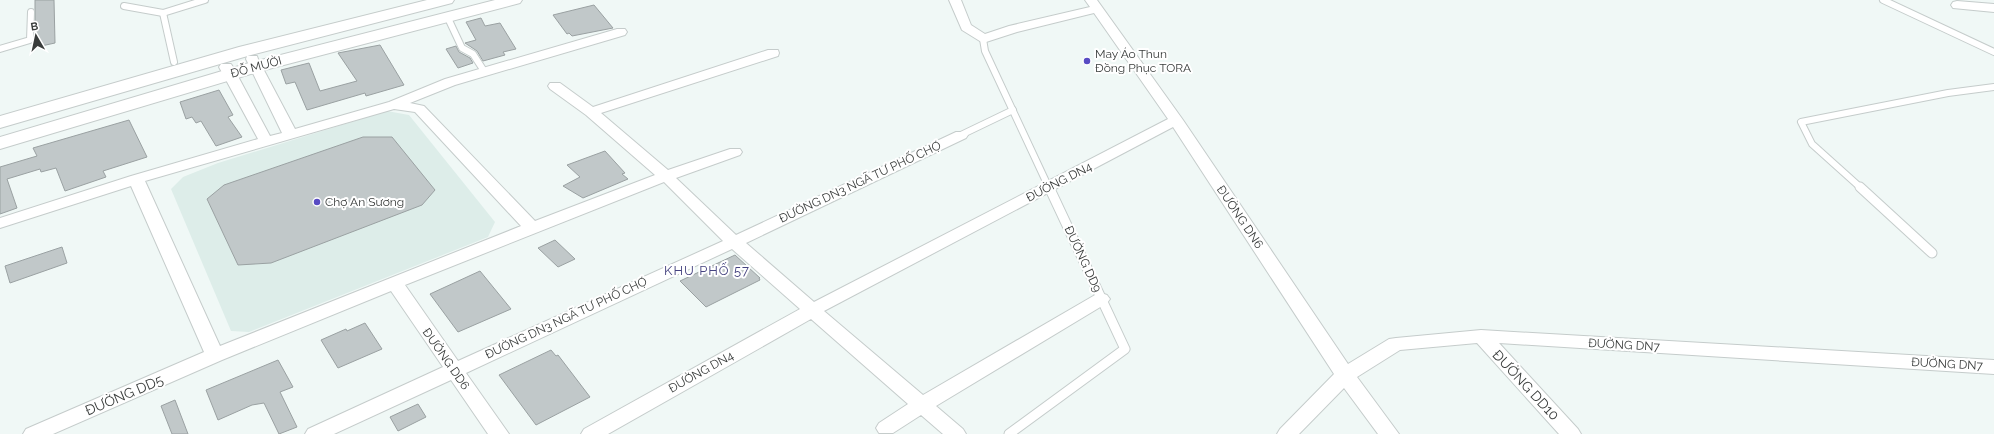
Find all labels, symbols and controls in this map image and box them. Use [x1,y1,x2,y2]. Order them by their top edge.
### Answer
north arrow [16,16,56,56]
text: B [30,20,40,34]
place label: May Áo Thun Đồng Phục TORA [1095,47,1191,75]
street label: ĐỖ MƯỜI [229,53,283,81]
marker: May Áo Thun Đồng Phục TORA [1082,56,1092,66]
street label: ĐƯỜNG DN3 NGÃ TƯ PHỐ CHỢ [777,138,943,226]
street label: ĐƯỜNG DN4 [1024,159,1095,205]
street label: ĐƯỜNG DN6 [1214,183,1266,251]
place label: Chợ An Sương [325,195,404,209]
marker: Chợ An Sương [312,197,322,207]
street label: ĐƯỜNG DD9 [1061,223,1105,295]
district label: KHU PHỐ 57 [664,262,750,278]
street label: ĐƯỜNG DN3 NGÃ TƯ PHỐ CHỢ [483,274,649,362]
street label: ĐƯỜNG DD6 [420,325,472,393]
street label: ĐƯỜNG DN7 [1588,336,1661,354]
street label: ĐƯỜNG DD10 [1489,346,1563,423]
street label: ĐƯỜNG DN4 [666,348,736,396]
street label: ĐƯỜNG DN7 [1911,355,1984,373]
street label: ĐƯỜNG DD5 [82,370,166,419]

